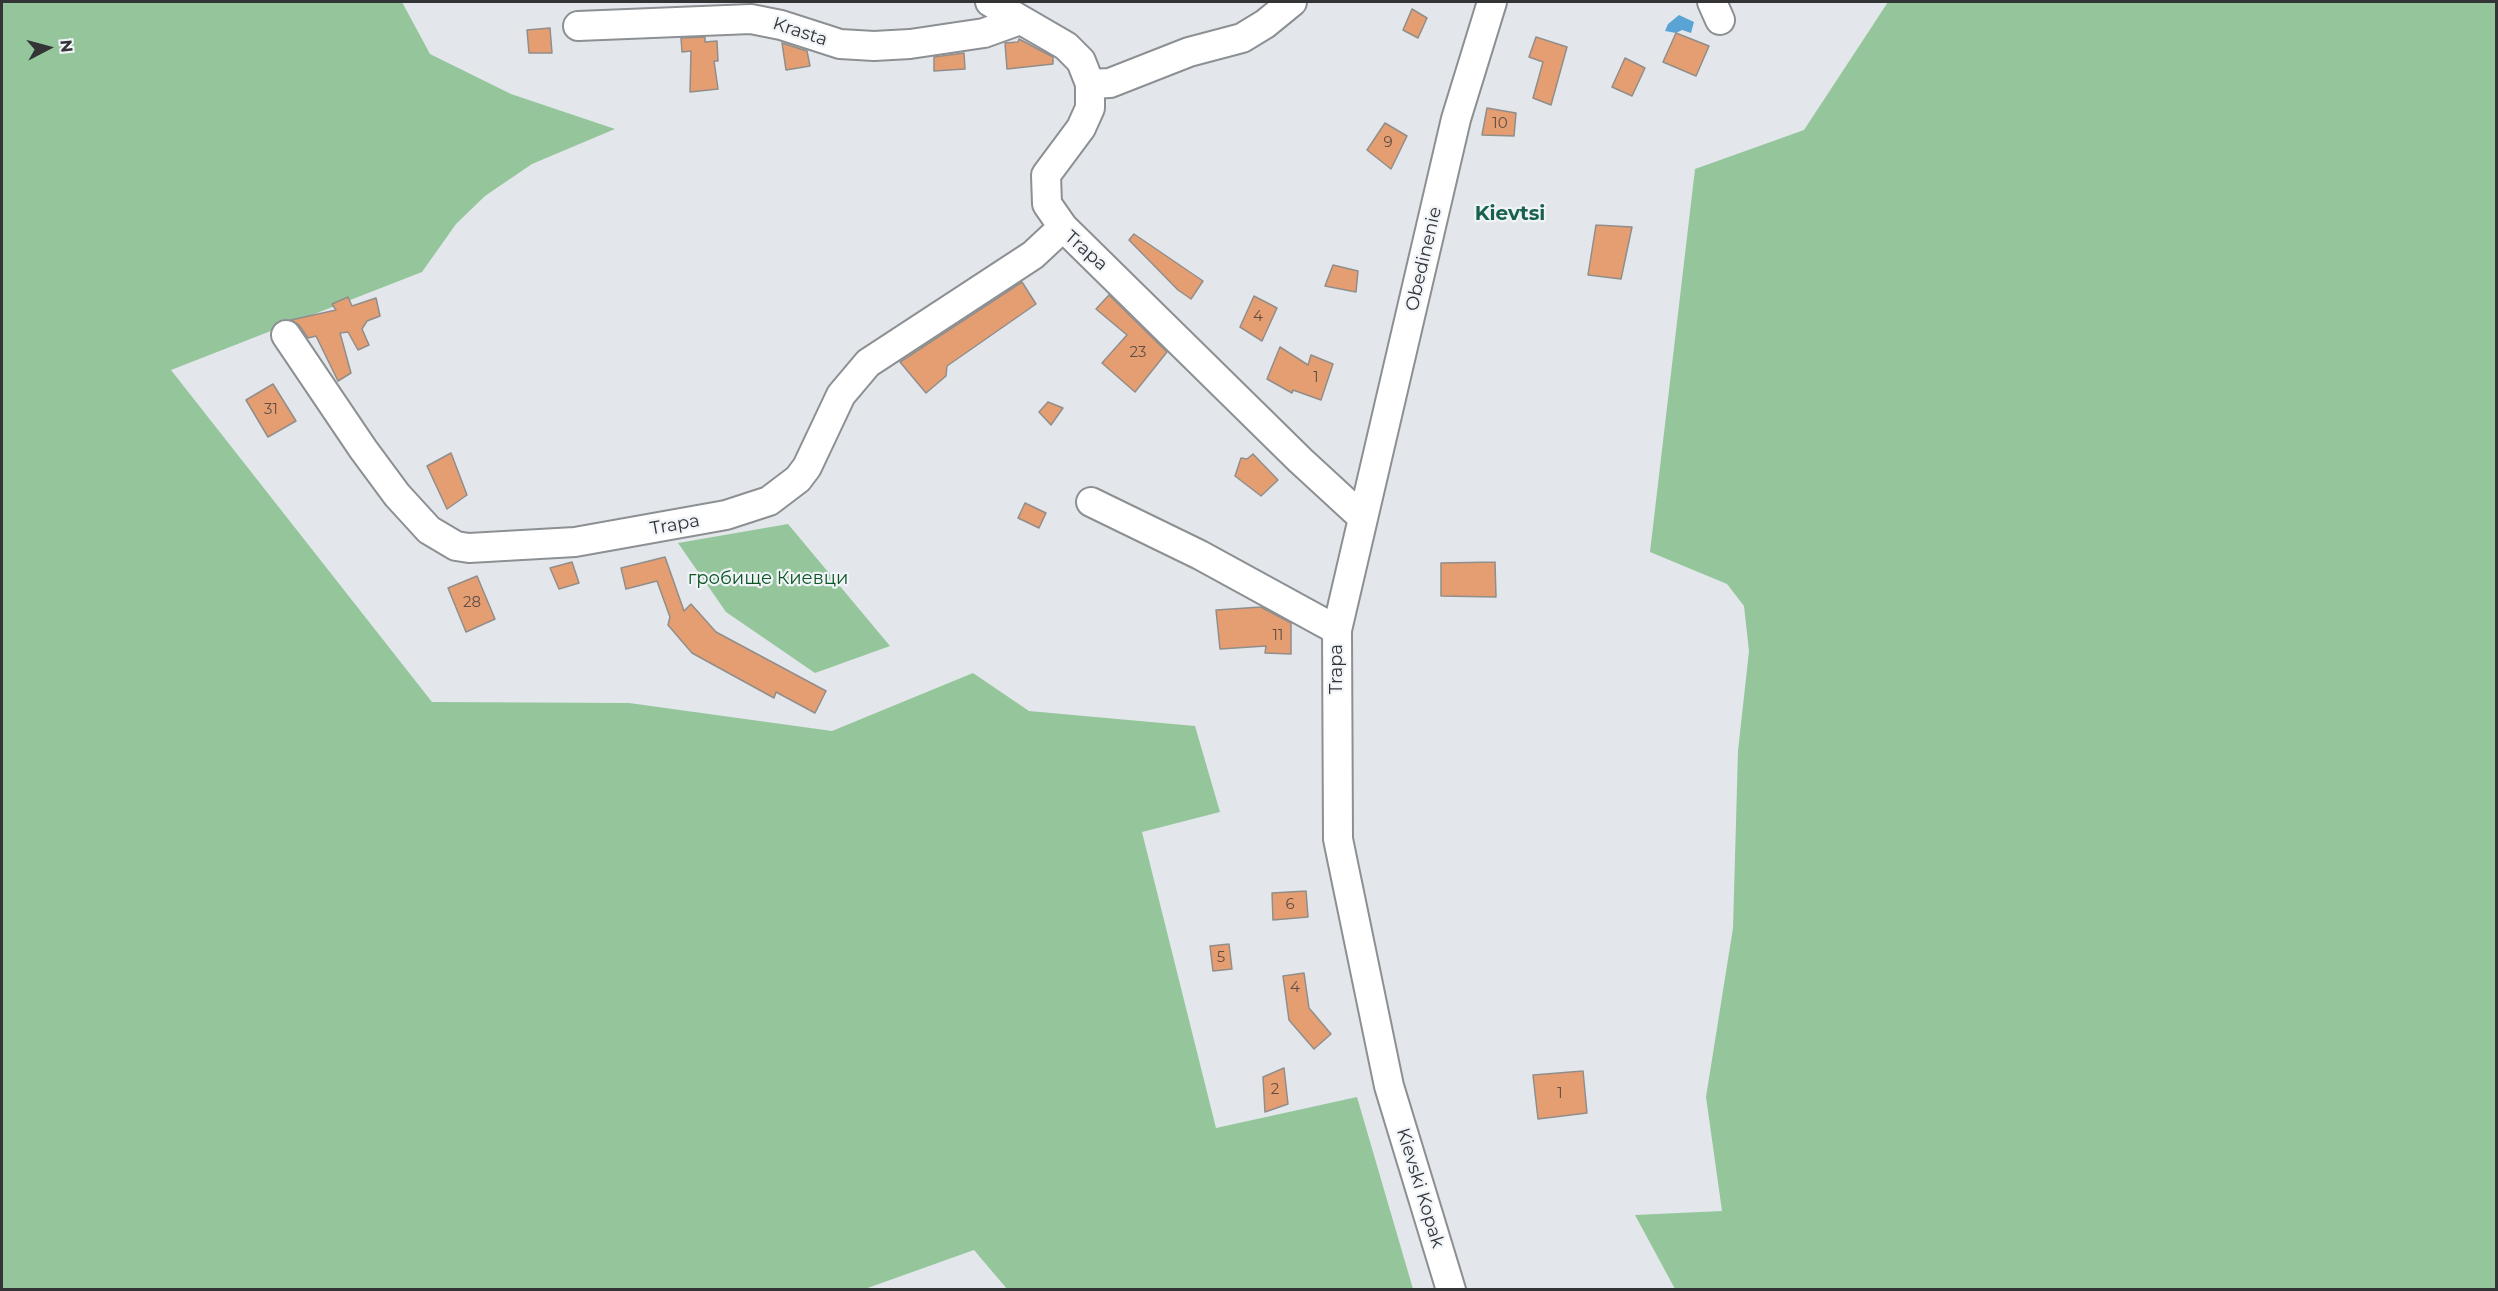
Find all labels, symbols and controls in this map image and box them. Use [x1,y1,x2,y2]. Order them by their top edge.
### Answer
street label: Krasta [770,13,830,51]
north arrow [18,18,78,78]
text: N [56,39,77,53]
house number: 10 [1492,115,1508,133]
house number: 9 [1383,134,1393,152]
district label: Kievtsi [1475,202,1545,226]
street label: Obedinenie [1402,205,1446,313]
street label: Trapa [1060,226,1112,276]
house number: 4 [1253,308,1263,326]
house number: 23 [1130,344,1146,362]
house number: 1 [1313,369,1319,387]
house number: 31 [264,401,278,419]
street label: Trapa [649,510,701,540]
park label: гробище Киевци [688,568,848,590]
house number: 28 [463,594,481,612]
house number: 11 [1273,627,1283,645]
street label: Trapa [1326,644,1348,694]
house number: 6 [1285,896,1295,914]
house number: 5 [1217,949,1225,967]
house number: 4 [1290,979,1300,997]
house number: 2 [1271,1081,1279,1099]
house number: 1 [1557,1085,1563,1103]
street label: Kievski Kopak [1392,1125,1448,1251]

